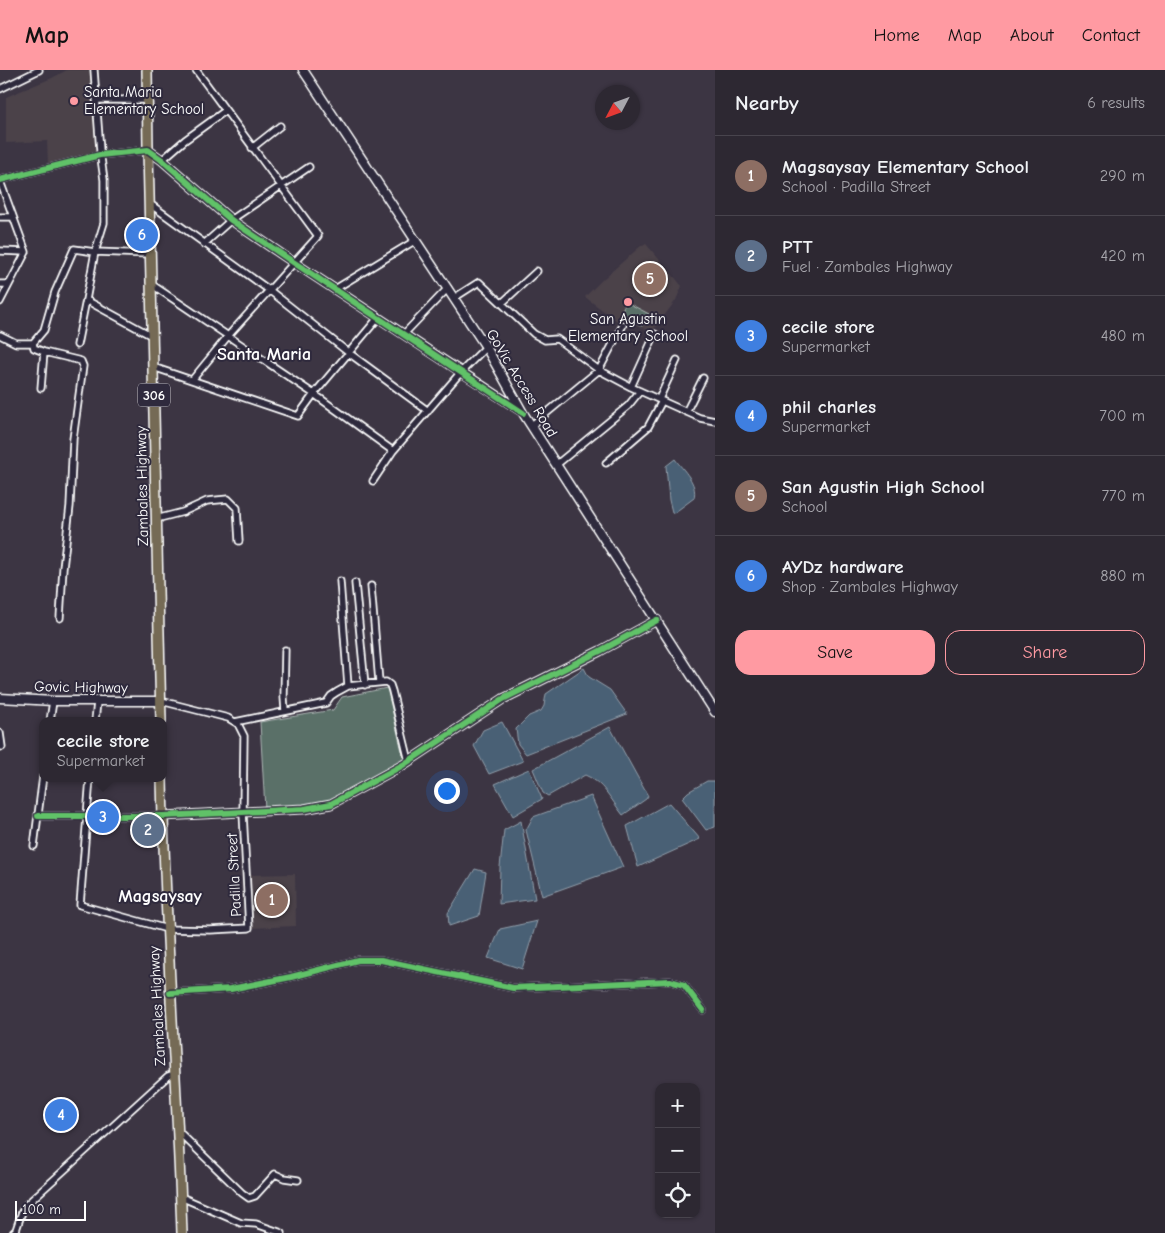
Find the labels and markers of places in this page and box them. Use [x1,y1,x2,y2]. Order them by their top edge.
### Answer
place label: Santa Maria Elementary School [84,83,204,118]
marker: Santa Maria Elementary School [68,95,80,107]
pin: 6 [126,216,158,254]
pin: 5 [634,260,666,298]
marker: San Agustin Elementary School [622,296,634,308]
place label: San Agustin Elementary School [568,310,688,345]
pin: 3 [87,798,119,836]
pin: 2 [132,811,164,849]
pin: 1 [256,881,288,919]
pin: 4 [45,1096,77,1134]

